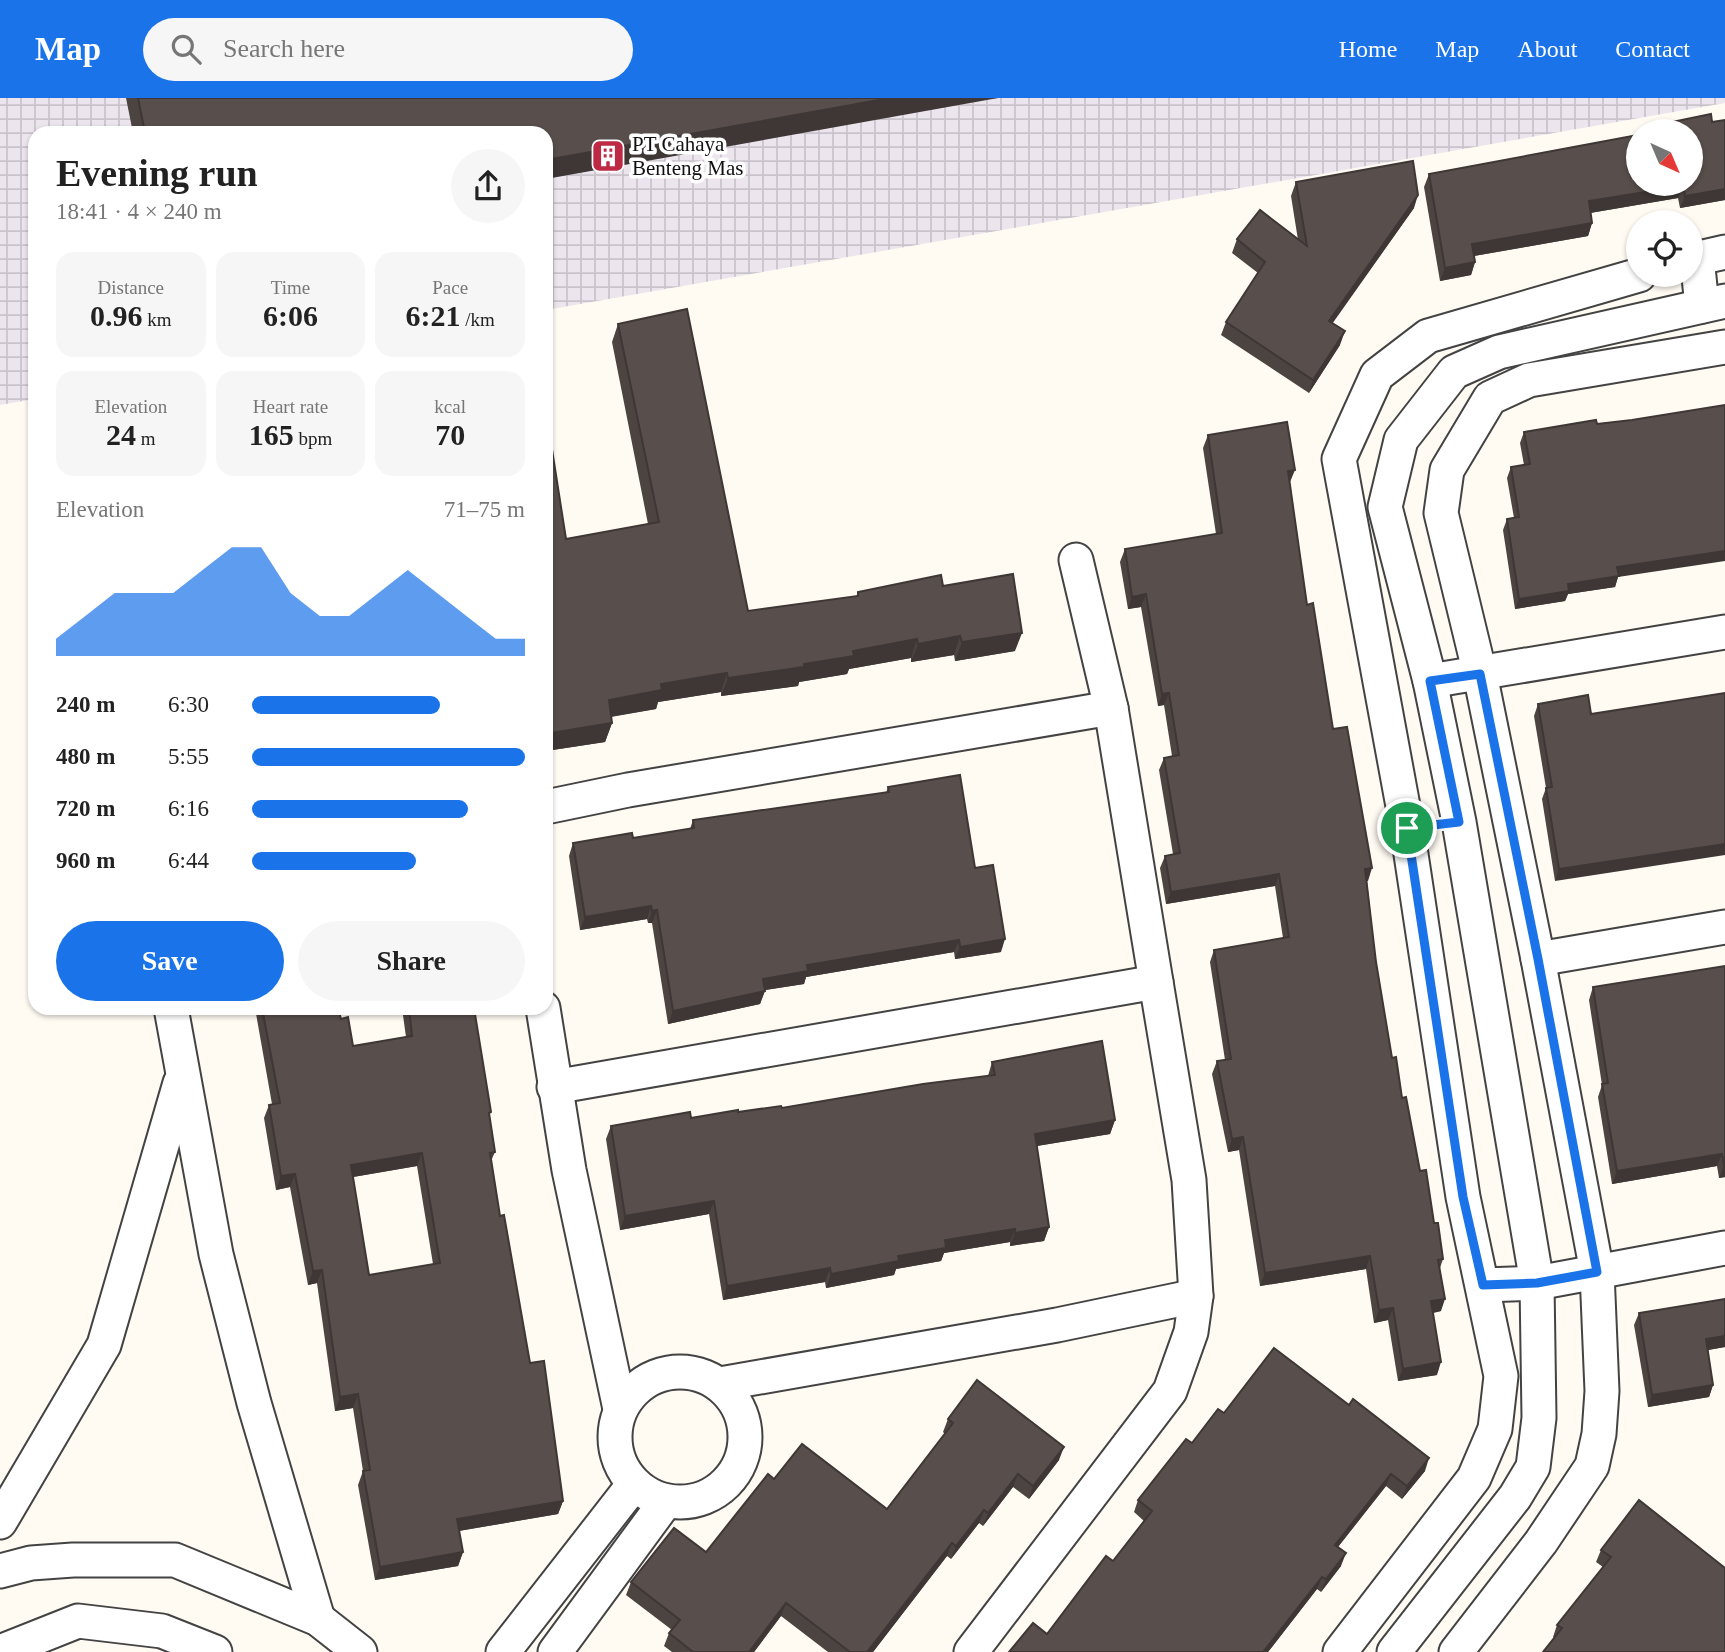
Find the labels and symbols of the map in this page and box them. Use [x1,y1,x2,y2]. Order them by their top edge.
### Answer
north arrow [1626,119,1703,196]
place label: PT Cahaya Benteng Mas [632,132,743,180]
building icon: PT Cahaya Benteng Mas [589,137,627,175]
pin [1377,798,1437,858]

